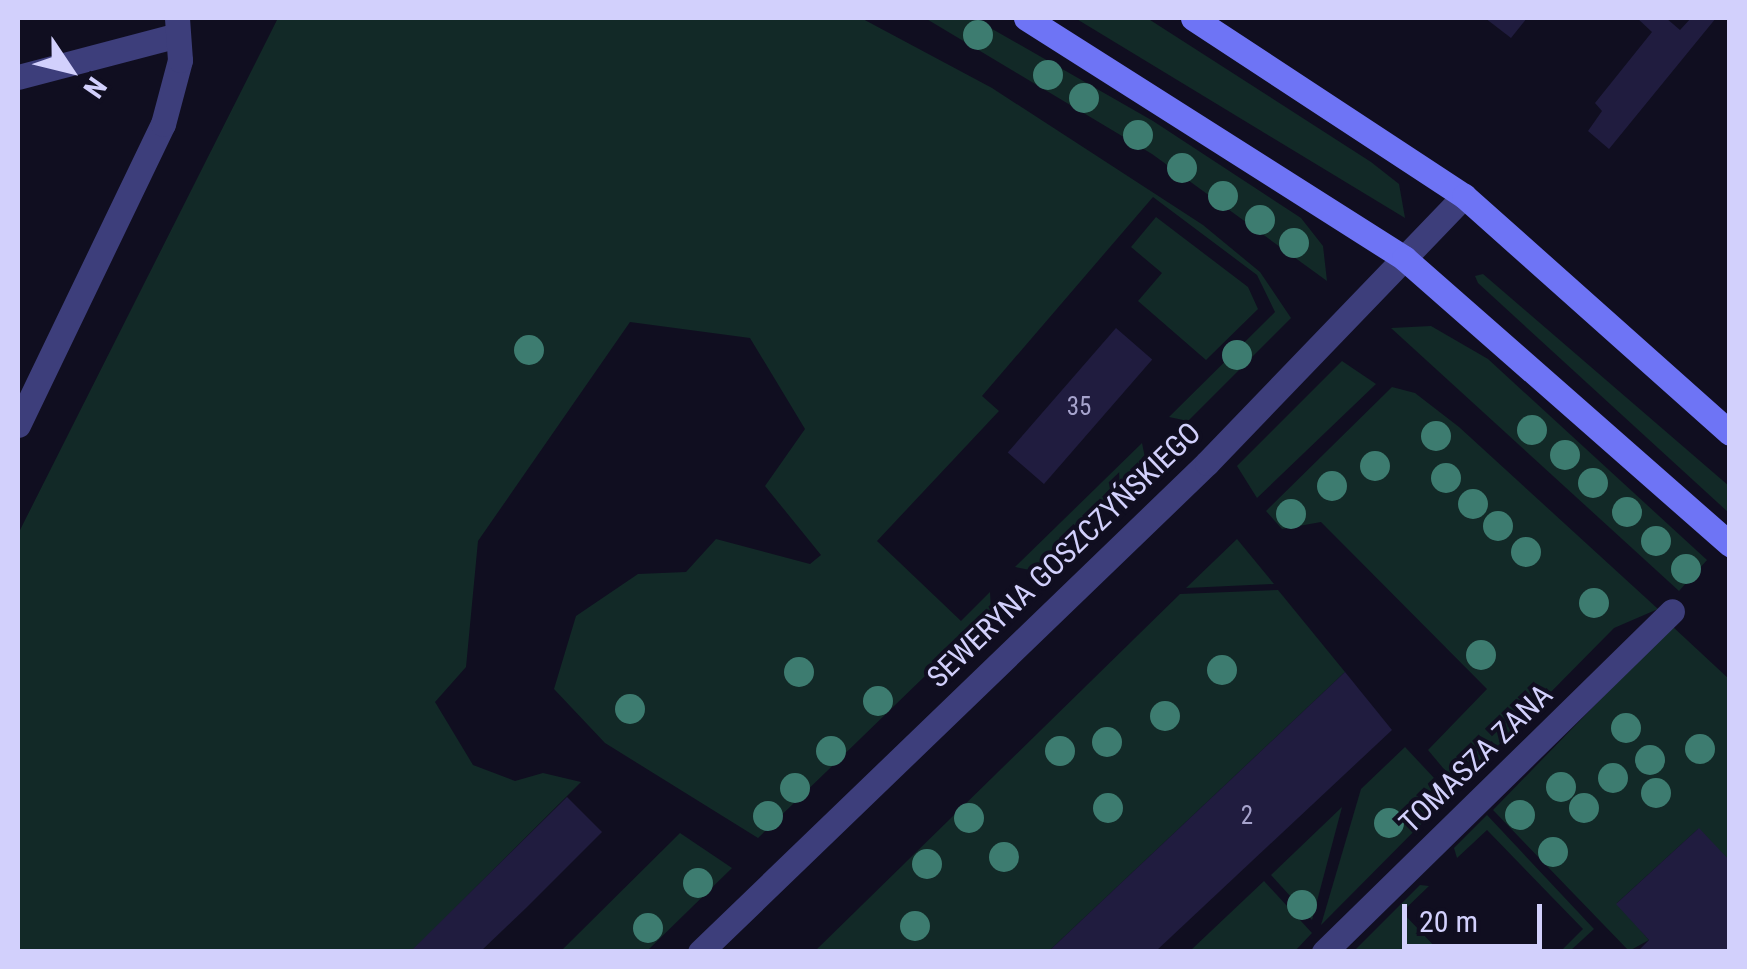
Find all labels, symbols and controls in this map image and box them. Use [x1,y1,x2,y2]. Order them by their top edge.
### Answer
north arrow [20,20,120,120]
text: N [77,71,113,104]
house number: 35 [1067,392,1091,422]
street label: SEWERYNA GOSZCZYŃSKIEGO [920,415,1208,695]
street label: TOMASZA ZANA [1392,677,1560,841]
house number: 2 [1241,801,1253,831]
scale bar [1407,884,1547,946]
text: 20 m [1419,904,1478,939]

